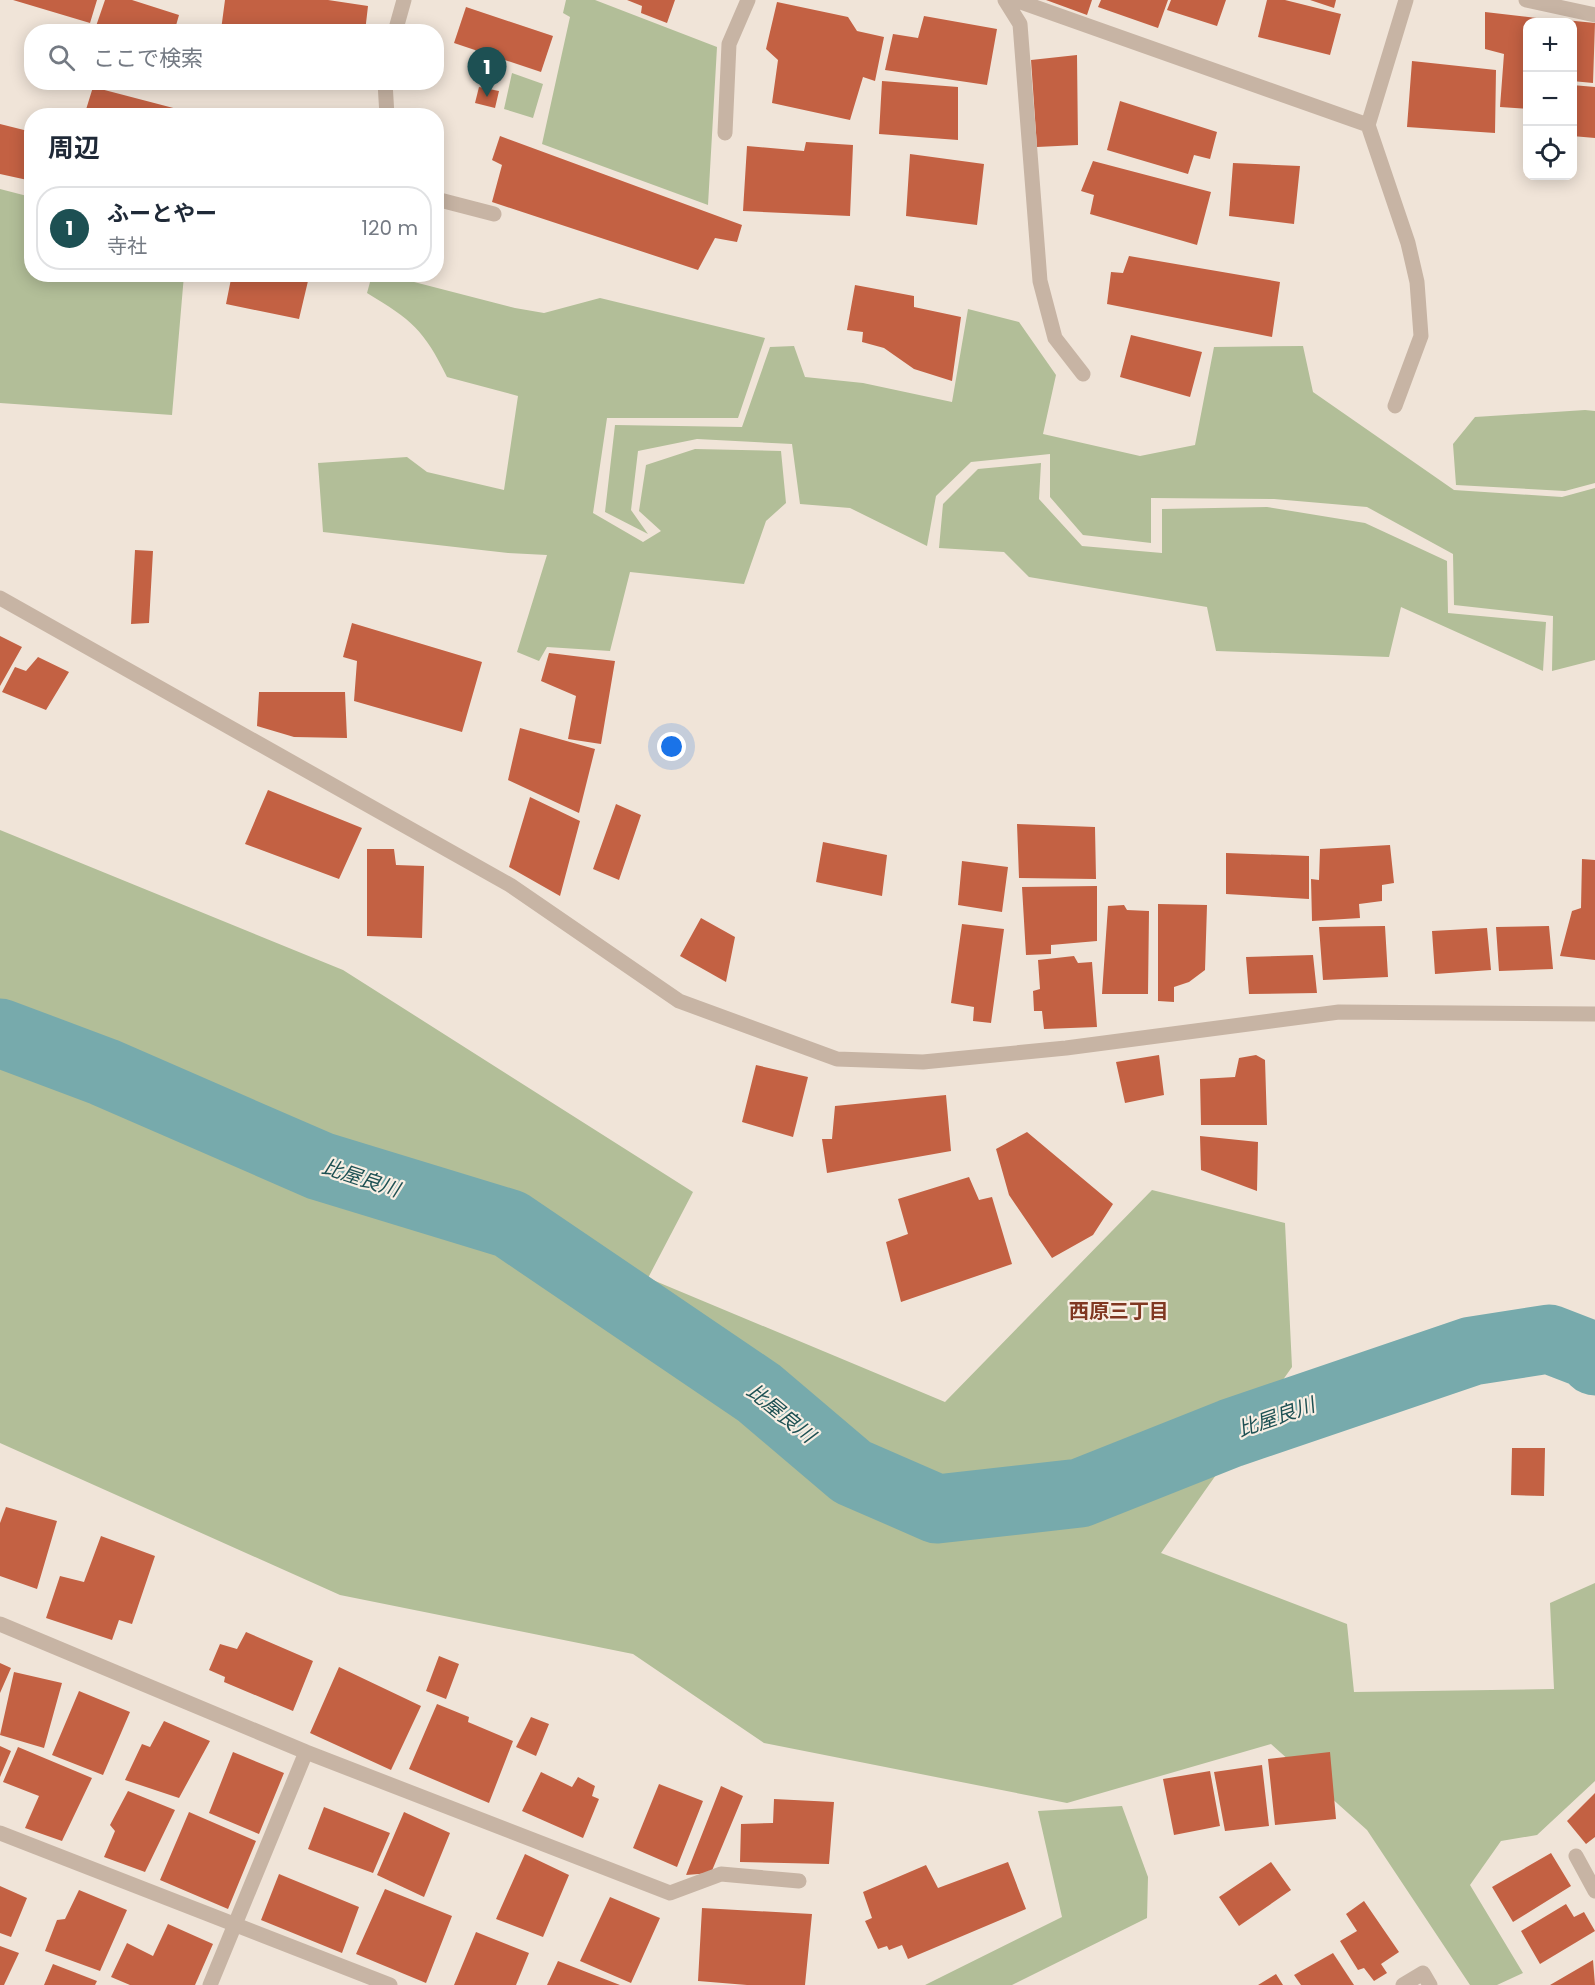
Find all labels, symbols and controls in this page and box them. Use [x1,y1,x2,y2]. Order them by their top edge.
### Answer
map controls [1523,18,1577,180]
button: + [1523,18,1577,72]
search box [24,24,444,90]
icon: search [45,41,78,74]
text: ここで検索 [93,43,203,74]
pin: 1 [468,48,506,97]
button: − [1523,72,1577,126]
button: locate [1523,126,1577,180]
text: 周辺 [48,130,100,166]
text: ふーとやー [107,198,217,229]
text: 1 [66,214,73,242]
text: 120 m [362,214,418,242]
text: 寺社 [107,232,147,260]
your location [657,732,686,761]
water label: 比屋良川 [319,1152,405,1204]
district label: 西原三丁目 [1069,1297,1169,1325]
water label: 比屋良川 [741,1377,822,1450]
water label: 比屋良川 [1234,1390,1320,1443]

